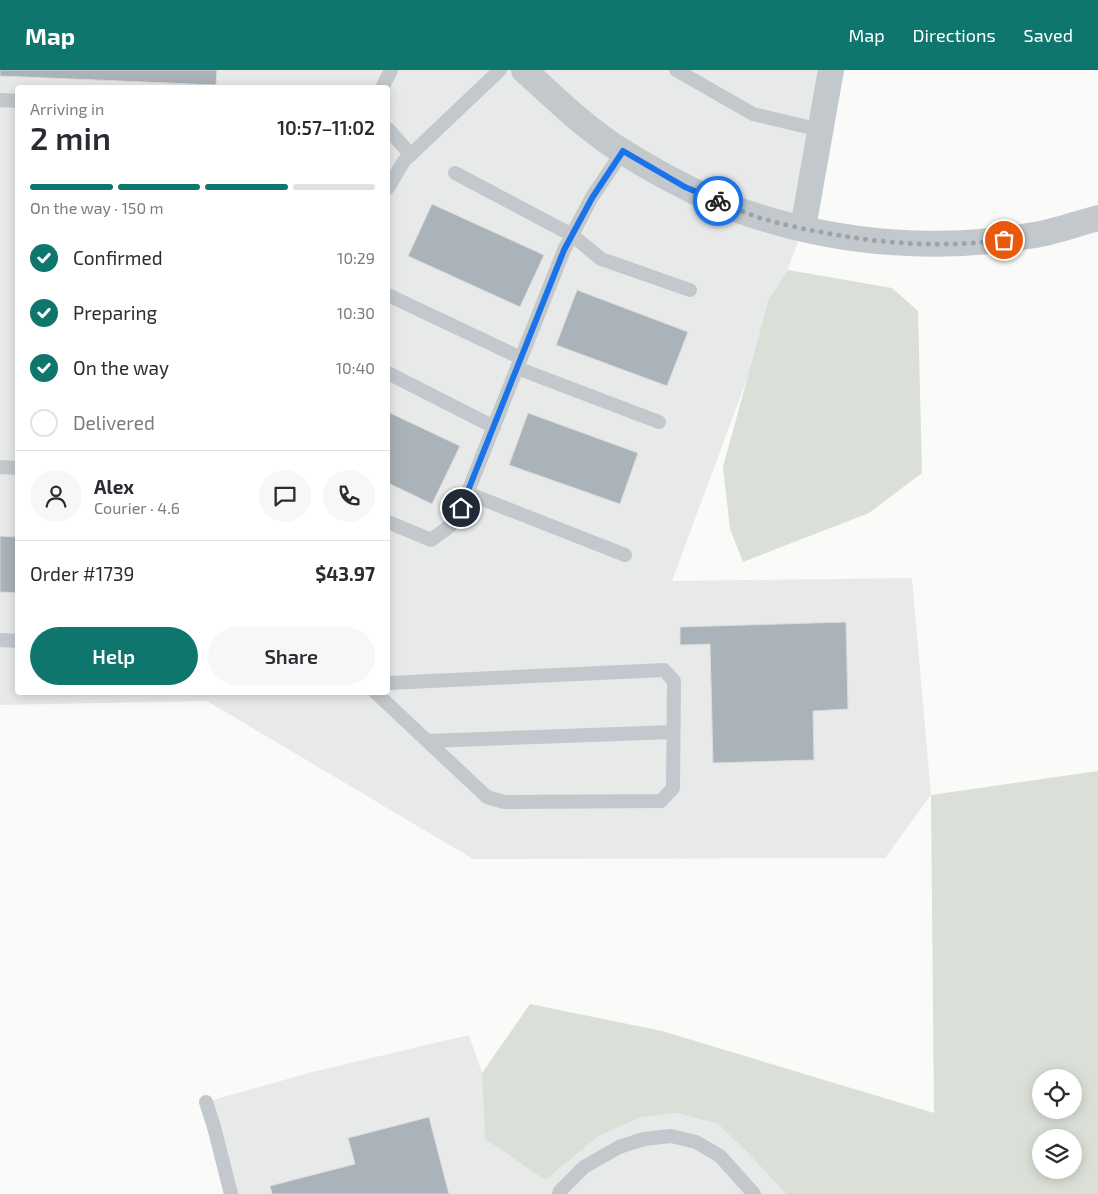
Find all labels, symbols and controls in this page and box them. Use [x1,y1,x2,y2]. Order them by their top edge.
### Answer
text: Map [25,21,75,50]
text: Map [848,24,885,46]
text: Directions [913,24,996,46]
text: Saved [1024,24,1073,46]
text: Arriving in [30,99,104,118]
text: 10:57–11:02 [277,116,375,139]
text: 2 min [30,118,111,156]
courier [693,176,743,226]
icon: bike [704,187,732,215]
text: On the way · 150 m [30,198,164,217]
pin [983,219,1025,261]
icon: bag [990,226,1018,254]
icon: check [30,244,58,272]
text: Confirmed [73,246,163,269]
text: 10:29 [337,248,375,267]
icon: check [30,299,58,327]
text: Preparing [73,301,157,324]
text: 10:30 [337,303,375,322]
icon: check [30,354,58,382]
text: On the way [73,356,169,379]
text: 10:40 [336,358,375,377]
text: Delivered [73,411,155,434]
button: person [30,470,82,522]
button: chat [259,470,311,522]
button: phone [323,470,375,522]
text: Alex [94,475,134,498]
pin [440,487,482,529]
icon: home [447,494,475,522]
text: Courier · 4.6 [94,498,180,517]
text: Order #1739 [30,562,134,585]
text: $43.97 [315,562,375,585]
button: Help [30,627,198,685]
button: Share [208,627,375,685]
map controls [1032,1069,1082,1179]
button: locate [1032,1069,1082,1119]
button: layers [1032,1129,1082,1179]

